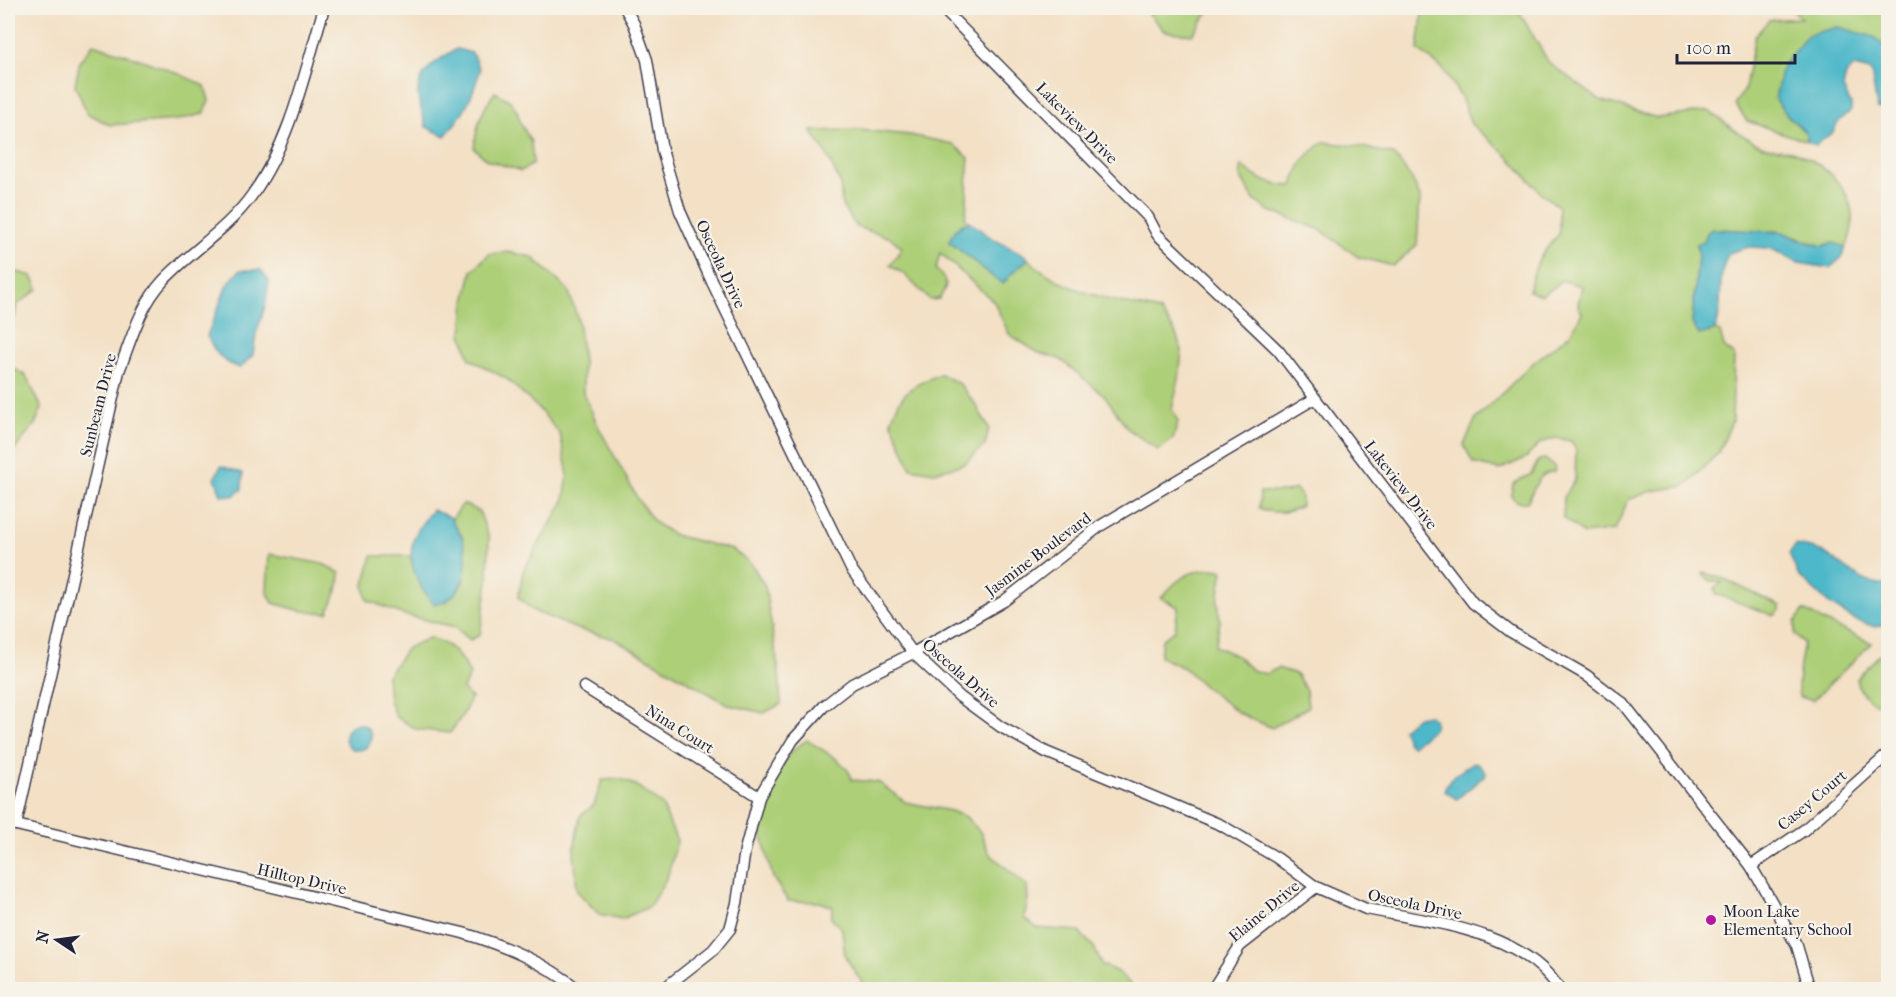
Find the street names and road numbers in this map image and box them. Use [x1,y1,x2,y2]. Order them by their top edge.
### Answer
street label: Lakeview Drive [1032,78,1122,168]
street label: Osceola Drive [692,217,750,312]
street label: Sunbeam Drive [76,351,120,459]
street label: Lakeview Drive [1360,437,1442,533]
street label: Jasmine Boulevard [980,508,1095,601]
street label: Osceola Drive [919,634,1003,712]
street label: Nina Court [642,700,718,758]
street label: Casey Court [1774,766,1851,834]
street label: Hilltop Drive [255,859,349,899]
street label: Elaine Drive [1225,876,1303,946]
street label: Osceola Drive [1366,885,1464,923]

